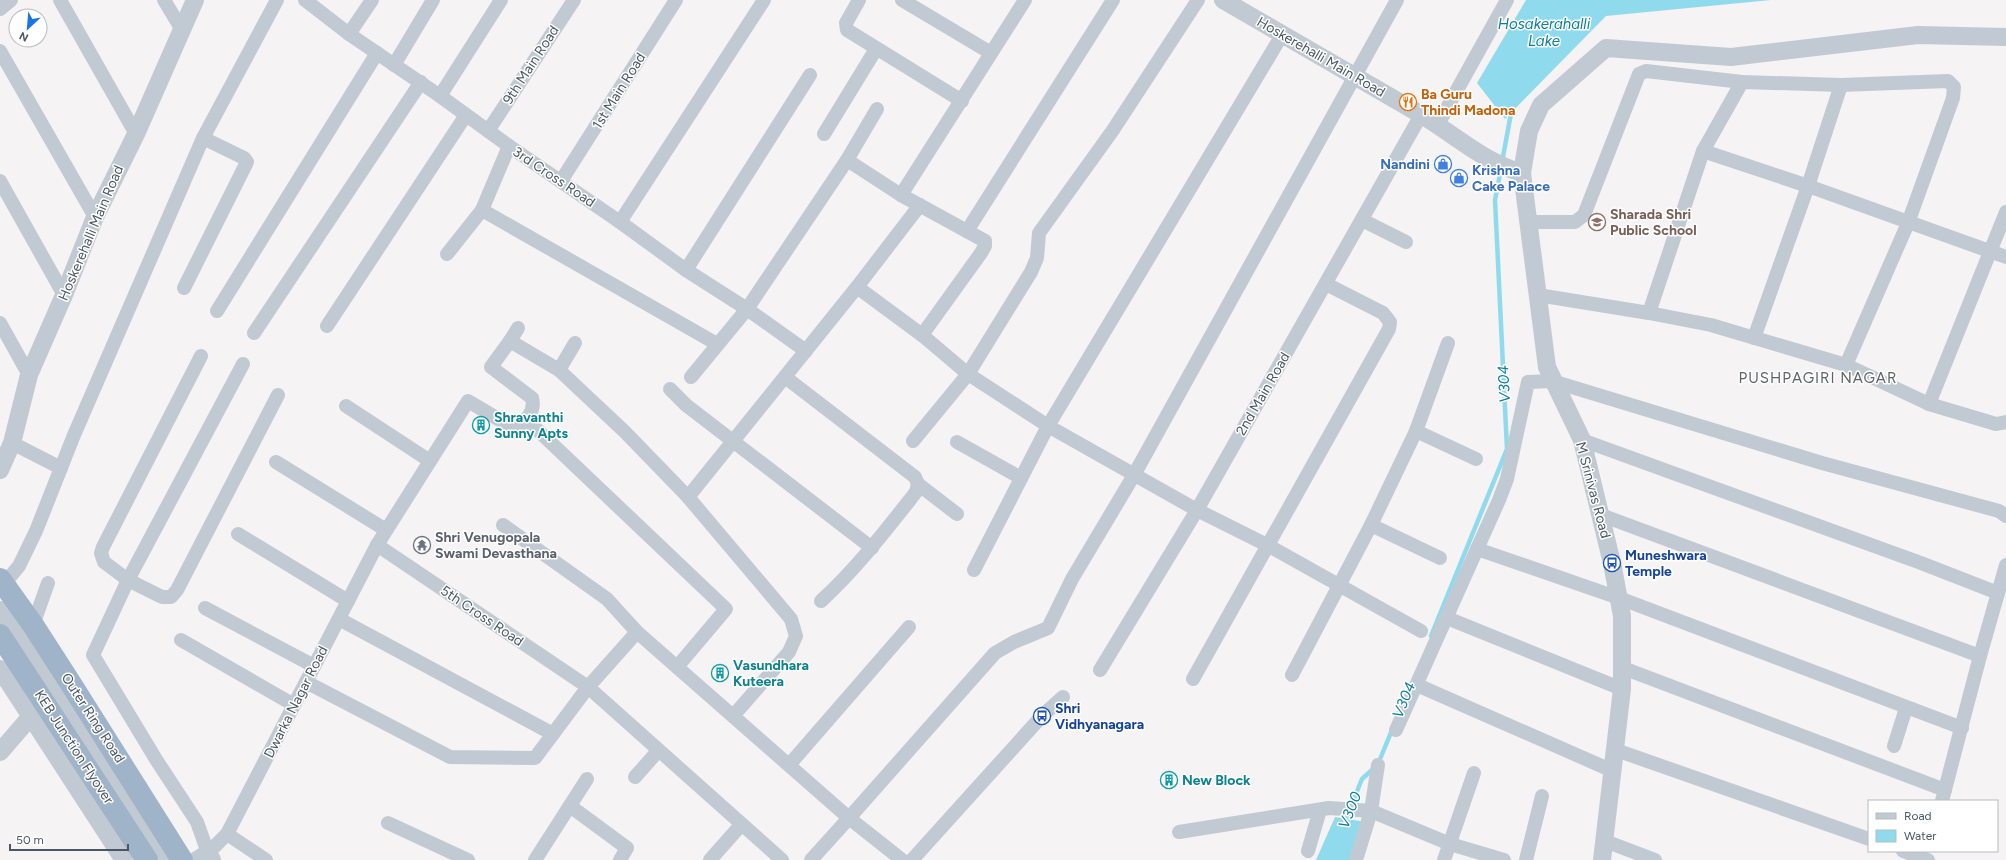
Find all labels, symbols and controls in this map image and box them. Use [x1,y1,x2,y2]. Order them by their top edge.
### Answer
north arrow [8,8,48,48]
street label: Hoskerehalli Main Road [1254,13,1388,101]
water label: Hosakerahalli Lake [1498,15,1591,50]
street label: 9th Main Road [499,23,563,107]
text: N [17,29,31,44]
street label: 1st Main Road [589,50,649,132]
place label: Ba Guru Thindi Madona [1421,86,1515,119]
restaurant icon: Ba Guru Thindi Madona [1398,92,1418,112]
street label: 3rd Cross Road [510,143,598,211]
shop icon: Nandini [1433,154,1453,174]
place label: Nandini [1380,156,1430,173]
place label: Krishna Cake Palace [1472,162,1550,195]
street label: Hoskerehalli Main Road [55,163,127,303]
shop icon: Krishna Cake Palace [1449,168,1469,188]
place label: Sharada Shri Public School [1610,206,1697,239]
school or university icon: Sharada Shri Public School [1587,212,1607,232]
street label: 2nd Main Road [1232,349,1294,439]
water label: V304 [1494,365,1514,403]
district label: PUSHPAGIRI NAGAR [1739,369,1897,387]
place label: Shravanthi Sunny Apts [494,409,569,442]
building icon: Shravanthi Sunny Apts [471,415,491,435]
street label: M Srinivas Road [1572,440,1614,540]
place label: Shri Venugopala Swami Devasthana [435,529,557,562]
temple icon: Shri Venugopala Swami Devasthana [412,535,432,555]
place label: Muneshwara Temple [1625,547,1707,580]
bus stop icon: Muneshwara Temple [1602,553,1622,573]
street label: 5th Cross Road [437,582,527,650]
street label: Dwarka Nagar Road [260,643,332,761]
place label: Vasundhara Kuteera [733,657,809,690]
building icon: Vasundhara Kuteera [710,663,730,683]
street label: Outer Ring Road [58,670,128,766]
water label: V304 [1389,679,1419,721]
street label: KEB Junction Flyover [31,687,117,807]
place label: Shri Vidhyanagara [1055,700,1144,733]
bus stop icon: Shri Vidhyanagara [1032,706,1052,726]
building icon: New Block [1159,770,1179,790]
place label: New Block [1182,772,1251,789]
water label: V300 [1335,789,1366,831]
legend [1868,800,1998,852]
text: Road [1904,809,1932,823]
scale bar [10,826,128,852]
text: Water [1904,829,1936,843]
text: 50 m [16,833,44,847]

